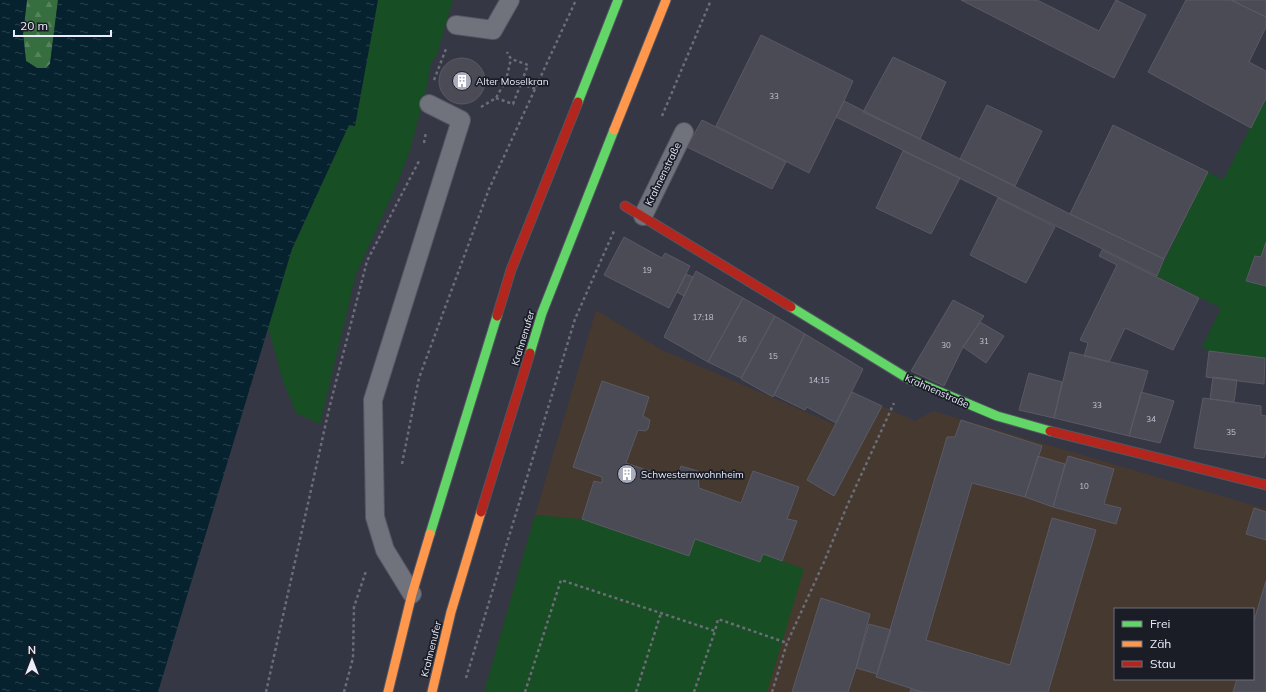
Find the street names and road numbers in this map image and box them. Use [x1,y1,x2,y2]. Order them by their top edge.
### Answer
street label: Krahnenstraße [642,140,684,208]
street label: Krahnenufer [508,308,538,367]
street label: Krahnenstraße [903,371,971,411]
street label: Krahnenufer [418,619,444,678]

